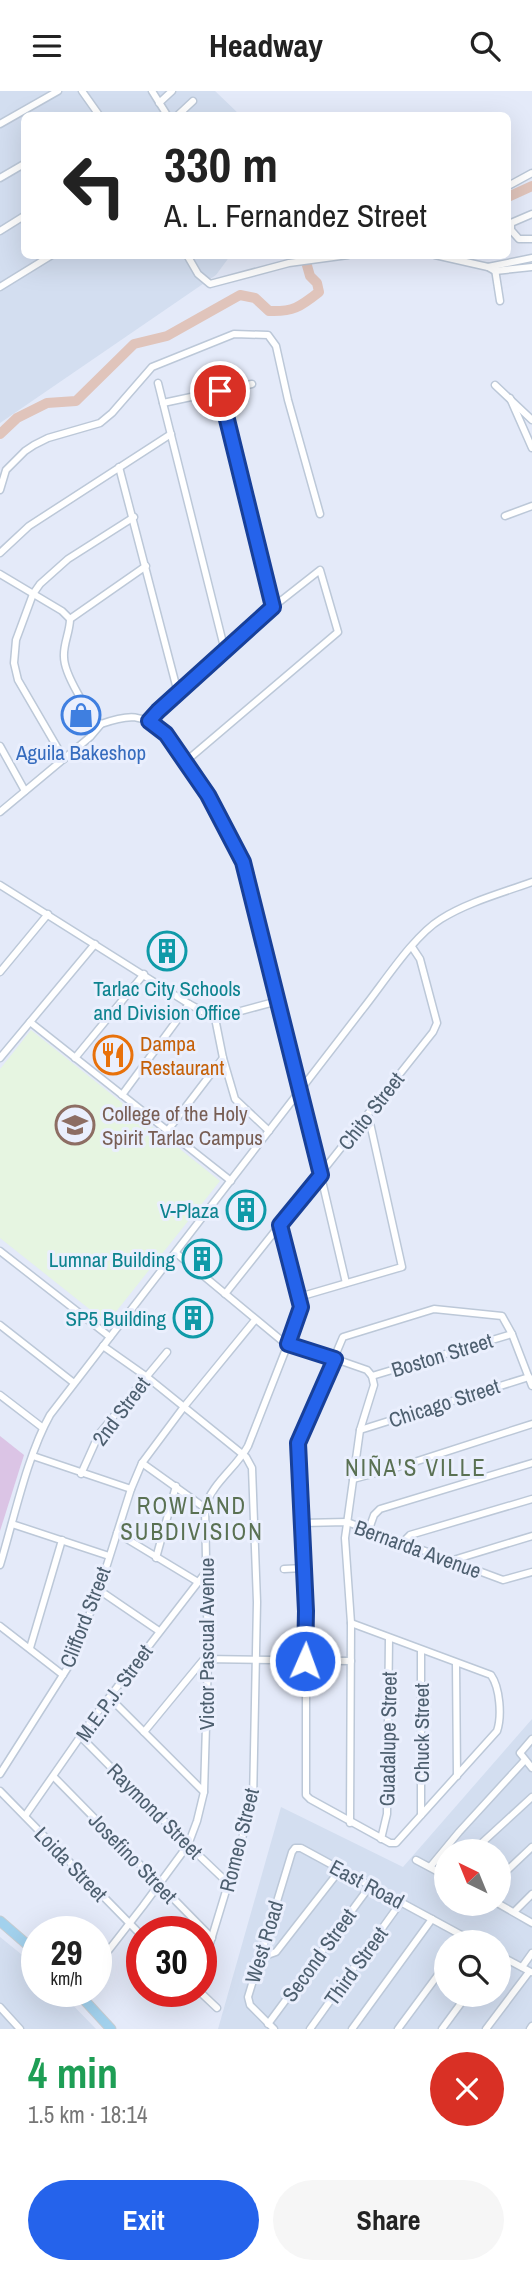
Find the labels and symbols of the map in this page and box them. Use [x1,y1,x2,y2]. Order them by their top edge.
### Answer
pin [190,361,250,421]
shop icon: Aguila Bakeshop [60,694,102,736]
place label: Aguila Bakeshop [15,738,146,767]
building icon: Tarlac City Schools and Division Office [146,930,188,972]
place label: Tarlac City Schools and Division Office [93,974,241,1027]
place label: Dampa Restaurant [140,1029,224,1082]
restaurant icon: Dampa Restaurant [92,1034,134,1076]
street label: Chito Street [331,1066,411,1156]
place label: College of the Holy Spirit Tarlac Campus [102,1099,263,1152]
school or university icon: College of the Holy Spirit Tarlac Campus [54,1104,96,1146]
building icon: V-Plaza [225,1189,267,1231]
place label: V-Plaza [160,1196,219,1225]
building icon: Lumnar Building [181,1238,223,1280]
place label: Lumnar Building [49,1245,175,1274]
building icon: SP5 Building [172,1297,214,1339]
place label: SP5 Building [65,1304,166,1333]
street label: Boston Street [388,1326,496,1384]
street label: 2nd Street [86,1370,157,1451]
street label: Chicago Street [385,1371,503,1435]
district label: NIÑA'S VILLE [345,1452,487,1483]
district label: ROWLAND SUBDIVISION [120,1490,264,1547]
street label: Bernarda Avenue [351,1513,485,1585]
street label: Victor Pascual Avenue [192,1558,221,1730]
street label: Clifford Street [52,1562,118,1672]
position arrow [268,1624,342,1698]
street label: M.E.P.J. Street [69,1638,159,1747]
street label: Guadalupe Street [372,1671,404,1807]
street label: Chuck Street [407,1683,436,1783]
street label: Raymond Street [101,1757,209,1865]
street label: Romeo Street [212,1785,266,1895]
street label: Josefino Street [82,1806,184,1910]
street label: Loida Street [28,1820,114,1908]
north arrow [434,1839,511,1916]
street label: East Road [325,1852,409,1916]
street label: West Road [238,1897,290,1987]
street label: Second Street [275,1902,363,2008]
speed limit sign: 30 [126,1916,217,2007]
street label: Third Street [318,1921,395,2011]

